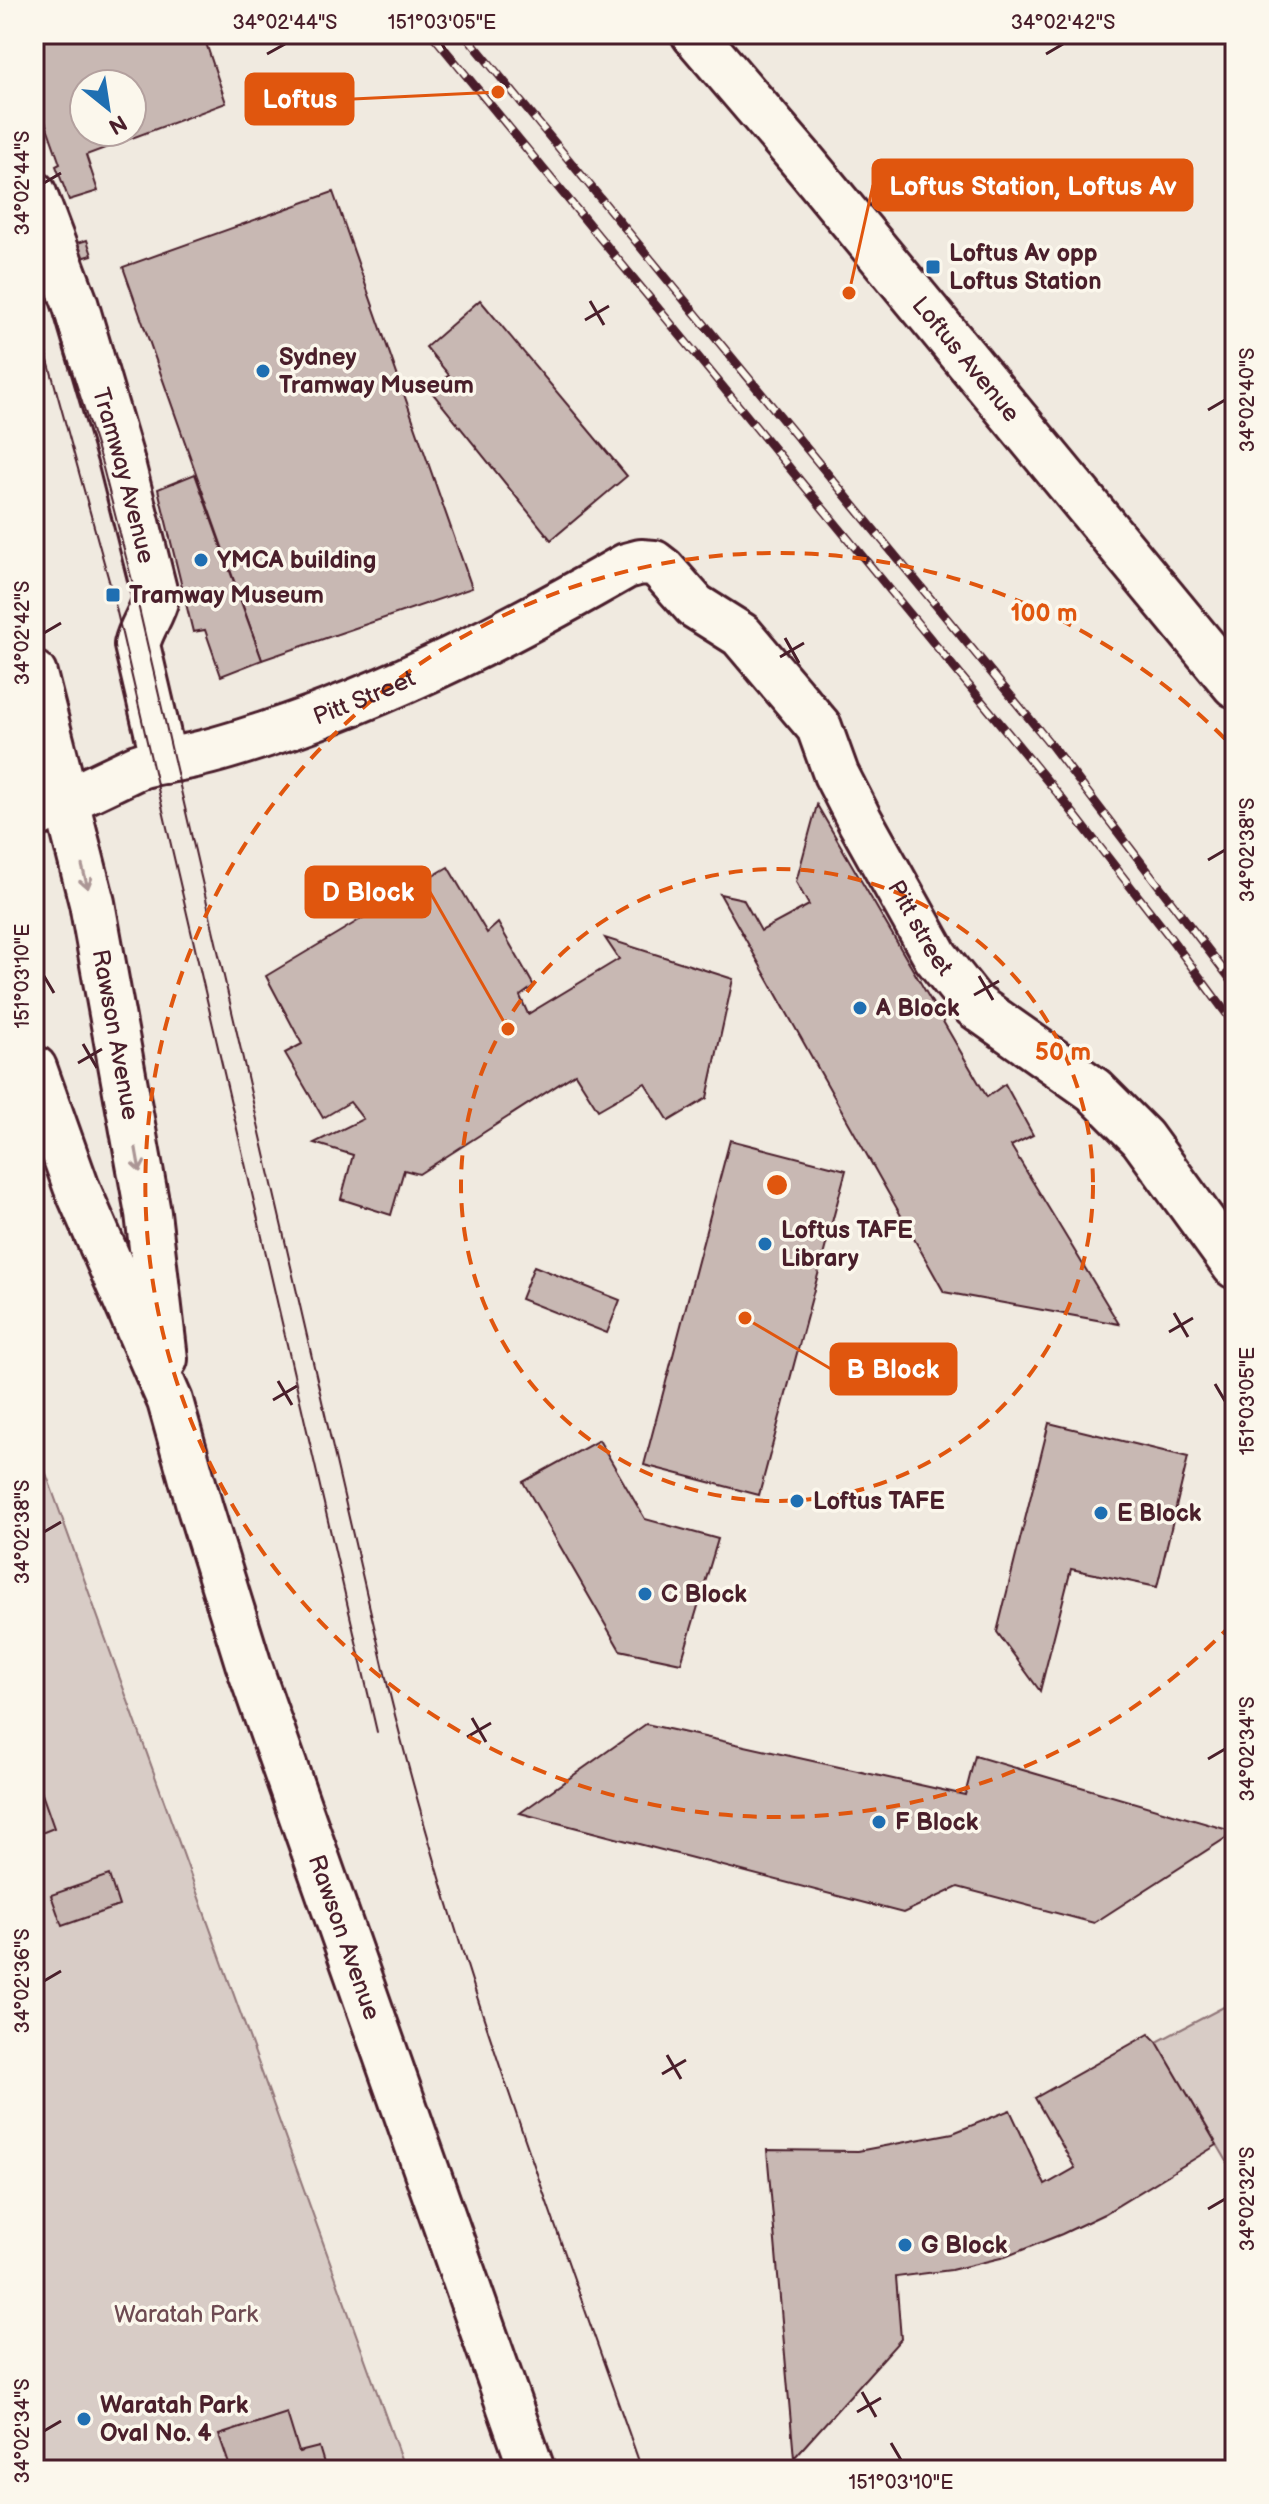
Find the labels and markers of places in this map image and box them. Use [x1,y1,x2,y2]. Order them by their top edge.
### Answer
callout: Loftus [246,74,353,124]
callout: Loftus Station, Loftus Av [873,160,1192,210]
place label: Loftus Av opp Loftus Station [949,239,1102,296]
marker: Loftus Av opp Loftus Station [924,258,942,276]
place label: Sydney Tramway Museum [279,343,474,400]
marker: Sydney Tramway Museum [254,362,272,380]
place label: YMCA building [217,546,376,575]
marker: YMCA building [192,551,210,569]
place label: Tramway Museum [129,581,324,610]
marker: Tramway Museum [104,586,122,604]
callout: D Block [306,867,430,917]
place label: A Block [875,994,960,1023]
marker: A Block [851,999,869,1017]
centre of rings [763,1171,791,1199]
place label: Loftus TAFE Library [781,1216,913,1273]
marker: Loftus TAFE Library [756,1235,774,1253]
callout: B Block [831,1344,956,1394]
place label: Loftus TAFE [813,1487,945,1516]
marker: Loftus TAFE [788,1492,806,1510]
place label: E Block [1117,1499,1202,1528]
marker: E Block [1092,1504,1110,1522]
place label: C Block [661,1580,747,1609]
marker: C Block [636,1585,654,1603]
place label: F Block [895,1808,979,1837]
marker: F Block [870,1813,888,1831]
place label: G Block [921,2231,1008,2260]
marker: G Block [896,2236,914,2254]
place label: Waratah Park Oval No. 4 [100,2391,249,2448]
marker: Waratah Park Oval No. 4 [75,2410,93,2428]

